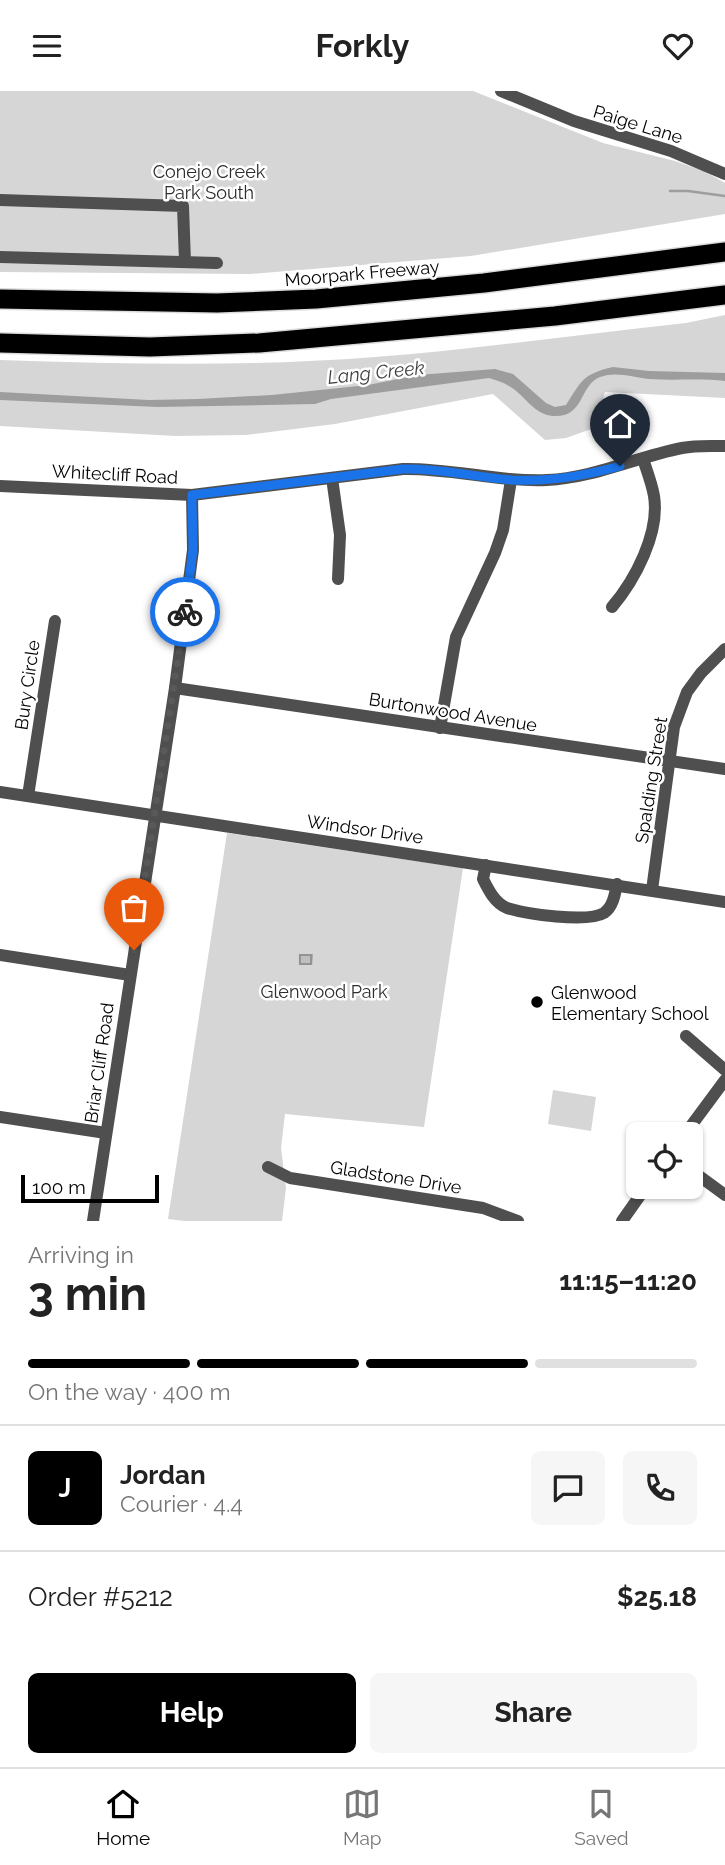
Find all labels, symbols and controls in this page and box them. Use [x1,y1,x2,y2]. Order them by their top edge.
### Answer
icon: menu [28,27,66,65]
text: Forkly [316,27,409,64]
icon: heart [659,27,697,65]
street label: Paige Lane [591,100,686,148]
park label: Conejo Creek Park South [153,161,266,203]
street label: Moorpark Freeway [284,256,440,290]
water label: Lang Creek [326,356,426,388]
pin [590,394,650,466]
icon: home [601,405,639,443]
street label: Whitecliff Road [51,460,179,488]
courier [150,577,220,647]
icon: bike [166,593,204,631]
street label: Bury Circle [10,638,44,731]
street label: Burtonwood Avenue [367,688,539,736]
street label: Spalding Street [631,715,671,845]
street label: Windsor Drive [305,810,425,848]
pin [104,878,164,950]
icon: bag [115,889,153,927]
park label: Glenwood Park [261,981,388,1002]
place label: Glenwood Elementary School [551,982,709,1024]
marker: Glenwood Elementary School [529,994,545,1010]
street label: Briar Cliff Road [80,1001,118,1125]
map controls [626,1122,703,1199]
button: locate [626,1122,703,1199]
street label: Gladstone Drive [329,1156,464,1198]
scale bar [21,1172,159,1204]
text: 100 m [32,1176,86,1198]
text: Arriving in [28,1241,134,1268]
text: 11:15–11:20 [559,1266,697,1296]
text: 3 min [28,1267,147,1321]
text: On the way · 400 m [28,1378,231,1405]
button: chat [531,1451,605,1525]
button: phone [623,1451,697,1525]
text: Jordan [120,1460,206,1490]
text: J [59,1473,71,1503]
text: Courier · 4.4 [120,1490,243,1517]
text: Order #5212 [28,1582,173,1612]
text: $25.18 [617,1582,697,1612]
button: Help [28,1673,356,1753]
button: Share [370,1673,697,1753]
tab: Home [96,1785,150,1849]
tab: Map [343,1785,382,1849]
tab: Saved [574,1785,629,1849]

